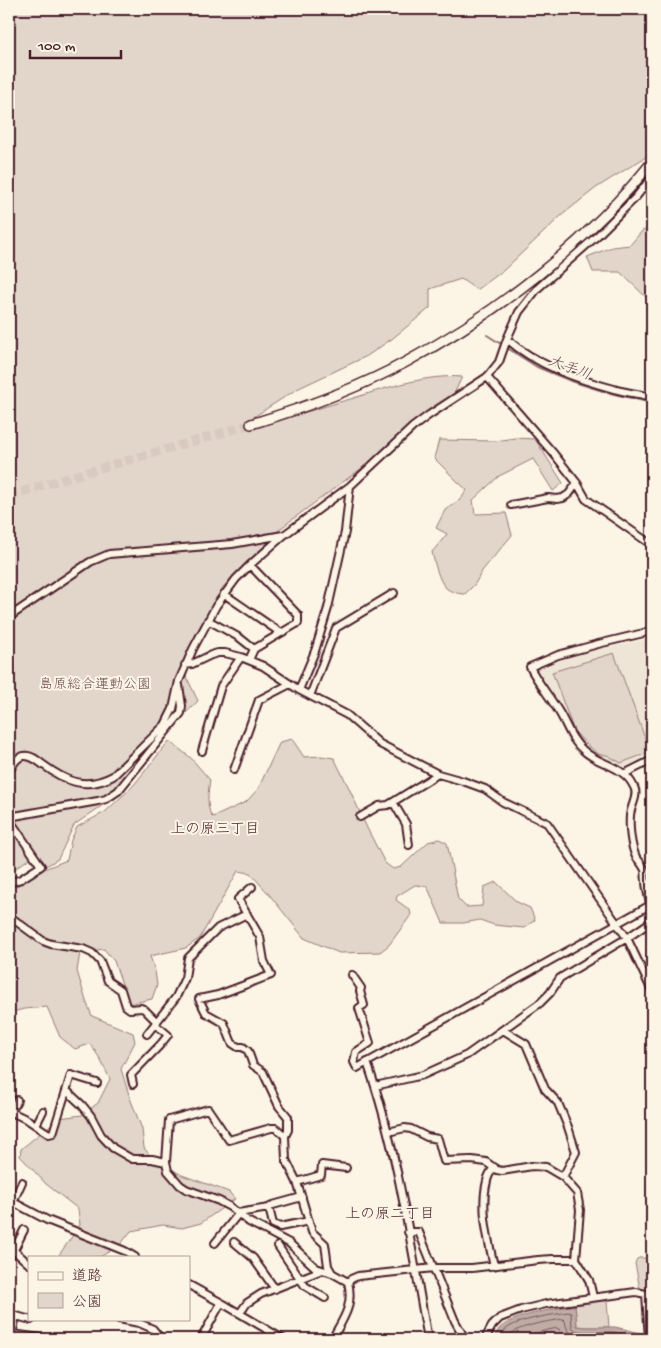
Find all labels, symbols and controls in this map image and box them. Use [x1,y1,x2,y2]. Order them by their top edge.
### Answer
scale bar [30,28,121,60]
text: 100 m [37,38,76,56]
water label: 大手川 [545,353,594,385]
park label: 島原総合運動公園 [39,677,151,694]
district label: 上の原三丁目 [170,821,260,839]
district label: 上の原二丁目 [345,1206,435,1224]
legend [28,1256,190,1320]
text: 道路 [72,1268,102,1286]
text: 公園 [72,1294,102,1312]

